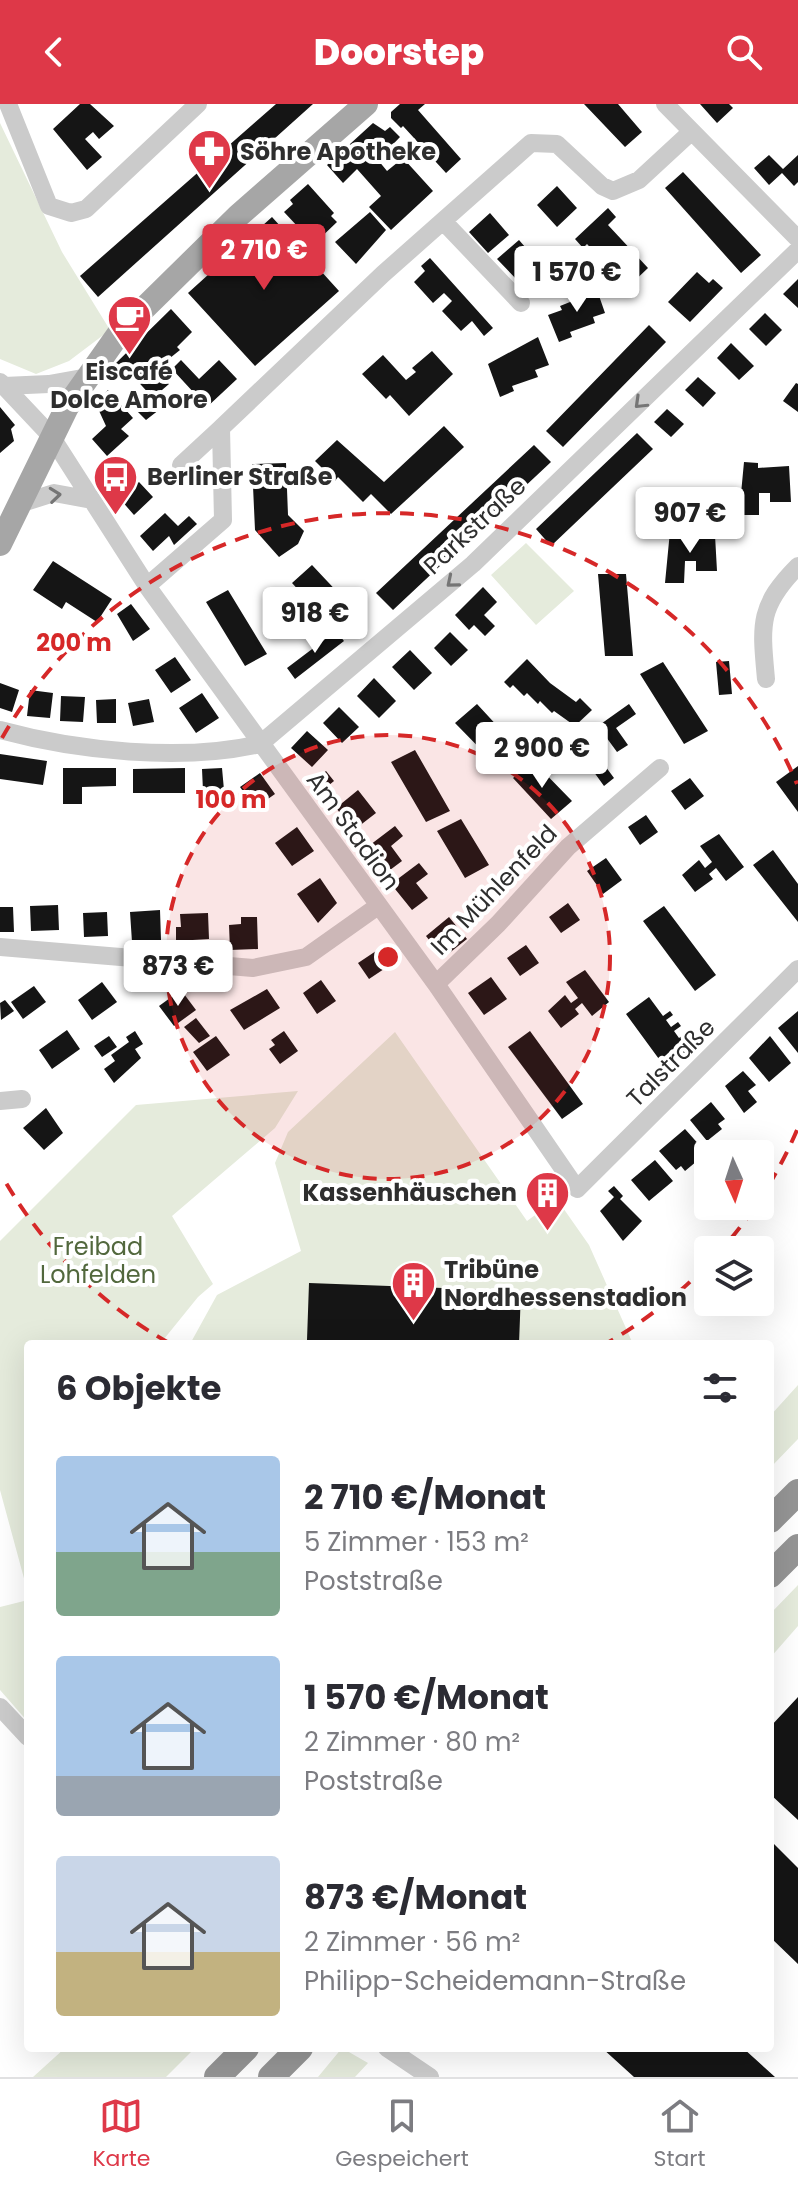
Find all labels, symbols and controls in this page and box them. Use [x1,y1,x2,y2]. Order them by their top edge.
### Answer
text: Doorstep [314,27,484,78]
icon: back [32,30,76,74]
icon: search [722,30,766,74]
pharmacy icon: Söhre Apotheke [185,128,233,191]
place label: Söhre Apotheke [240,135,436,168]
pin: 2 710 € [190,224,338,292]
text: 2 710 € [220,232,308,268]
pin: 1 570 € [503,246,651,314]
text: 1 570 € [532,254,622,290]
cafe icon: Eiscafé Dolce Amore [105,294,153,357]
place label: Eiscafé Dolce Amore [50,355,208,416]
one-way arrow [635,393,649,408]
bus stop icon: Berliner Straße [92,453,140,516]
place label: Berliner Straße [147,460,333,493]
street label: Parkstraße [416,470,533,582]
one-way arrow [49,486,62,503]
pin: 907 € [634,487,746,555]
text: 907 € [653,495,727,531]
one-way arrow [446,572,461,587]
pin: 918 € [259,587,371,655]
text: 918 € [281,595,349,631]
text: 200 m [36,626,112,659]
pin: 2 900 € [468,722,616,790]
text: 2 900 € [494,730,590,766]
street label: Am Stadion [299,765,408,897]
text: 100 m [196,783,266,816]
street label: Im Mühlenfeld [423,817,564,962]
pin: 873 € [122,940,234,1008]
centre of rings [374,943,402,971]
text: 873 € [142,948,214,984]
street label: Talstraße [619,1011,722,1114]
north arrow [694,1140,774,1220]
map controls [694,1140,774,1316]
building icon: Kassenhäuschen [524,1169,572,1232]
place label: Kassenhäuschen [303,1176,517,1209]
park label: Freibad Lohfelden [40,1230,156,1291]
button: layers [694,1236,774,1316]
place label: Tribüne Nordhessenstadion [444,1253,687,1314]
building icon: Tribüne Nordhessenstadion [389,1260,437,1323]
text: 6 Objekte [56,1364,221,1412]
icon: filters [698,1366,742,1410]
text: 2 710 €/Monat [304,1473,546,1521]
icon: home [120,1488,216,1584]
text: 5 Zimmer · 153 m² [304,1524,529,1560]
text: Poststraße [304,1563,443,1599]
text: 1 570 €/Monat [304,1673,549,1721]
icon: home [120,1688,216,1784]
text: 2 Zimmer · 80 m² [304,1724,520,1760]
text: Poststraße [304,1763,443,1799]
text: 873 €/Monat [304,1873,527,1921]
icon: home [120,1888,216,1984]
text: 2 Zimmer · 56 m² [304,1924,520,1960]
text: Philipp-Scheidemann-Straße [304,1963,686,1999]
tab: Karte [92,2094,150,2175]
tab: Gespeichert [335,2094,469,2175]
tab: Start [654,2094,706,2175]

